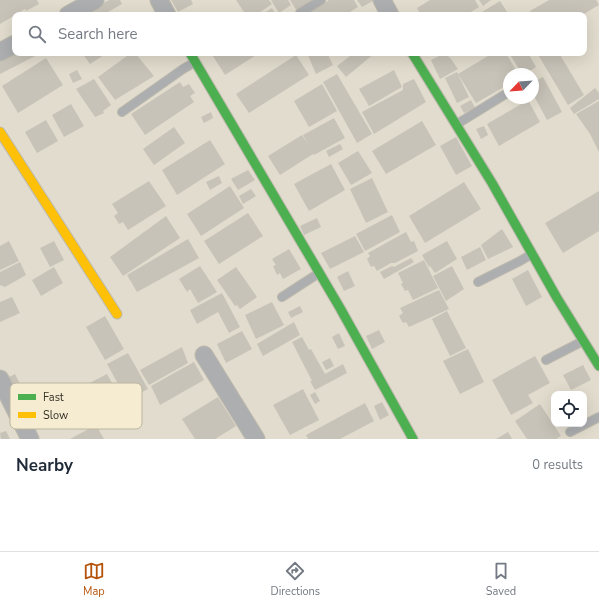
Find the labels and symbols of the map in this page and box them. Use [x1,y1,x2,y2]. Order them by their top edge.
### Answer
north arrow [503,68,539,104]
legend [10,383,142,429]
text: Fast [43,390,64,405]
text: Slow [43,408,68,423]

